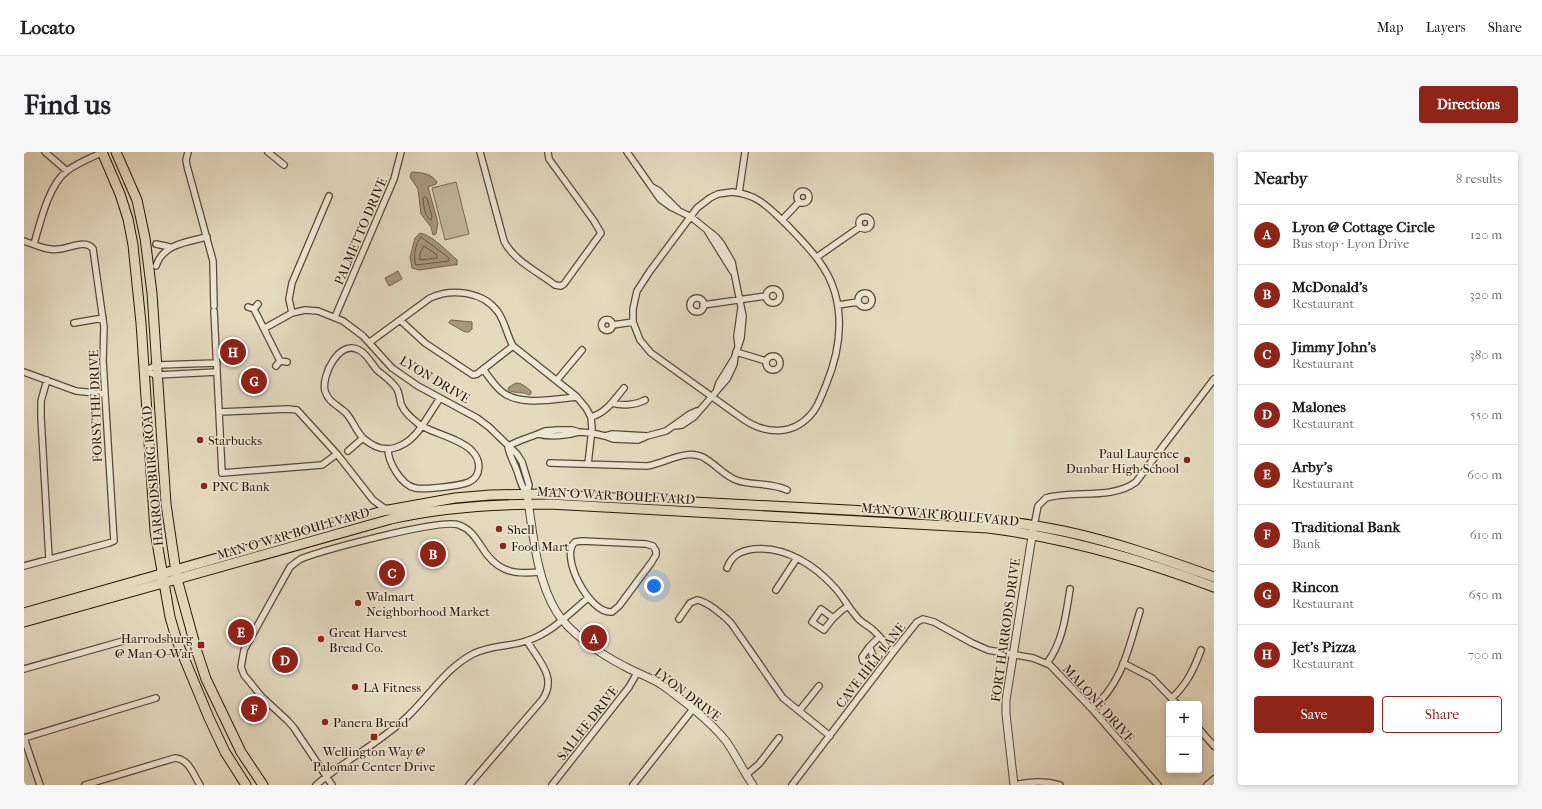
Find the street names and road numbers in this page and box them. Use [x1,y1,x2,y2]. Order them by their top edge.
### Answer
street label: PALMETTO DRIVE [331,175,390,287]
street label: FORSYTHE DRIVE [86,349,105,463]
street label: LYON DRIVE [397,353,473,406]
street label: HARRODSBURG ROAD [139,405,166,547]
street label: MAN O WAR BOULEVARD [536,484,696,507]
street label: MAN O WAR BOULEVARD [860,500,1020,529]
street label: MAN O WAR BOULEVARD [215,504,372,563]
street label: FORT HARRODS DRIVE [988,557,1023,703]
street label: CAVE HILL LANE [833,620,908,711]
street label: MALONE DRIVE [1060,661,1138,745]
street label: LYON DRIVE [652,665,724,724]
street label: SALLEE DRIVE [554,683,621,763]

